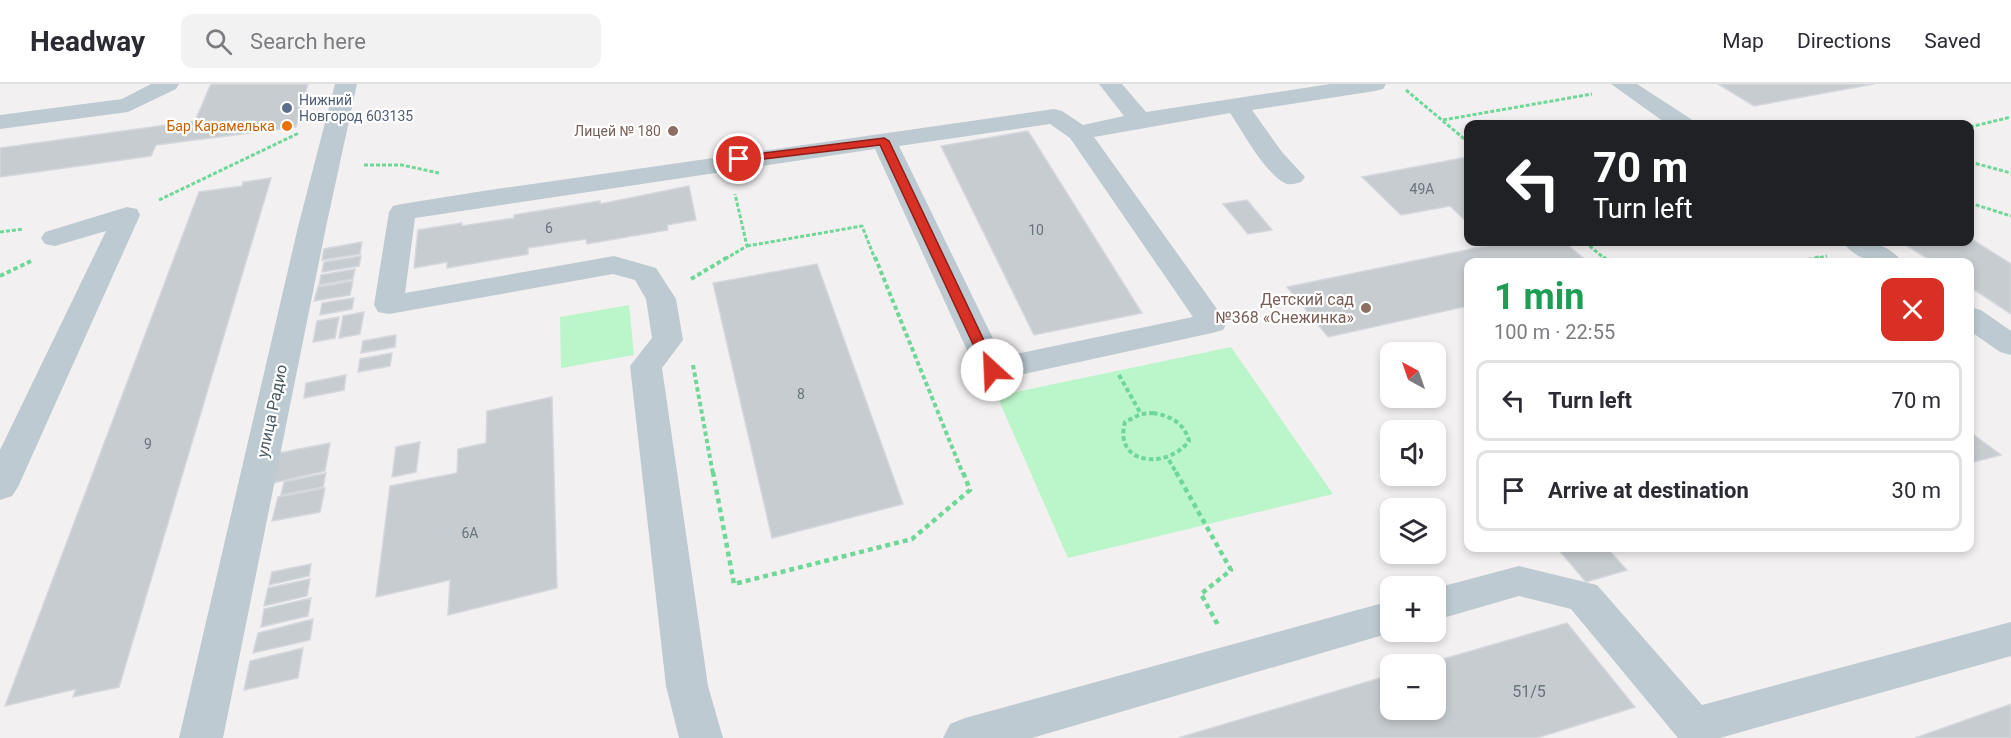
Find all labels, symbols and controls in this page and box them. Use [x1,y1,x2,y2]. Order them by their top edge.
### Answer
search box [181,14,601,68]
text: Headway [30,25,145,58]
icon: search [202,25,235,58]
text: Search here [250,29,366,54]
text: Map [1722,29,1764,53]
text: Directions [1797,29,1891,53]
text: Saved [1924,29,1981,53]
place label: Нижний Новгород 603135 [299,92,413,124]
marker: Нижний Новгород 603135 [280,101,294,115]
place label: Бар Карамелька [166,118,275,134]
marker: Бар Карамелька [280,119,294,133]
place label: Лицей № 180 [574,123,661,139]
marker: Лицей № 180 [666,124,680,138]
pin [713,133,764,184]
icon: arrive [722,142,755,175]
text: 70 m [1593,143,1688,192]
icon: left [1494,144,1572,222]
house number: 49А [1410,181,1434,197]
text: Turn left [1593,193,1693,225]
house number: 6 [545,220,553,236]
house number: 10 [1028,222,1044,238]
text: 1 min [1494,276,1585,318]
button: close [1881,278,1944,341]
place label: Детский сад №368 «Снежинка» [1215,290,1354,327]
marker: Детский сад №368 «Снежинка» [1359,301,1373,315]
text: 100 m · 22:55 [1494,320,1615,344]
position arrow [960,338,1024,402]
north arrow [1380,342,1446,408]
map controls [1380,342,1446,720]
street label: улица Радио [253,363,291,459]
icon: left [1497,384,1530,417]
house number: 8 [797,386,805,402]
text: Turn left [1548,388,1632,413]
text: 70 m [1892,388,1941,413]
button: sound [1380,420,1446,486]
house number: 9 [144,436,152,452]
icon: arrive [1497,474,1530,507]
text: Arrive at destination [1548,478,1749,503]
text: 30 m [1892,478,1941,503]
button: layers [1380,498,1446,564]
house number: 6А [461,525,479,541]
button: + [1380,576,1446,642]
button: − [1380,654,1446,720]
house number: 51/5 [1512,682,1546,701]

